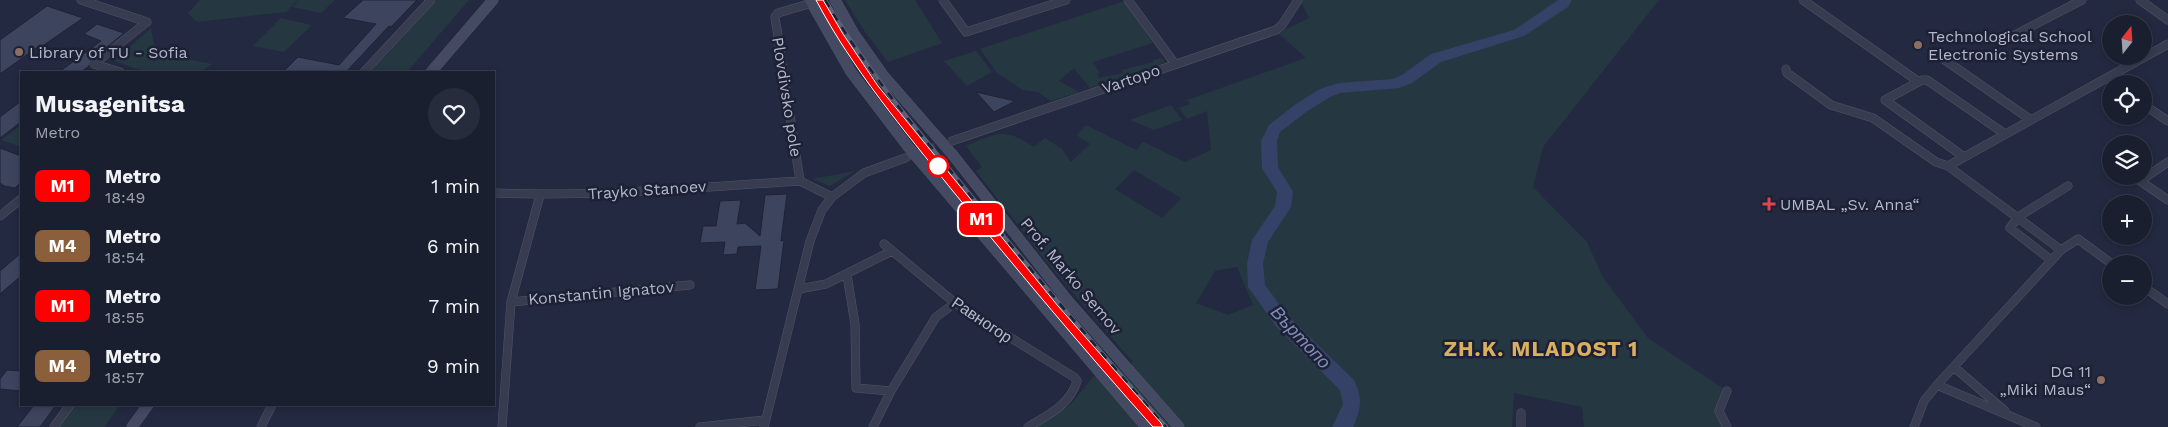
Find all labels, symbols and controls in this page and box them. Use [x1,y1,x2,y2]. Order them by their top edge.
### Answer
north arrow [2102,15,2152,65]
map controls [2102,15,2152,305]
place label: Technological School Electronic Systems [1928,27,2092,64]
street label: Plovdivsko pole [768,36,806,158]
marker: Technological School Electronic Systems [1912,39,1924,51]
place label: Library of TU - Sofia [29,43,188,62]
marker: Library of TU - Sofia [13,46,25,58]
street label: Vartopo [1099,60,1163,98]
button: locate [2102,75,2152,125]
button: heart [428,88,480,140]
text: Musagenitsa [35,90,185,118]
text: Metro [35,123,80,142]
button: layers [2102,135,2152,185]
unlabelled marker [927,155,949,177]
text: Metro [105,165,161,188]
text: M1 [50,175,75,196]
text: 1 min [431,175,480,198]
street label: Trayko Stanoev [587,176,707,204]
text: 18:49 [105,188,145,207]
place label: UMBAL „Sv. Anna“ [1780,195,1919,214]
button: + [2102,195,2152,245]
marker: UMBAL „Sv. Anna“ [1762,197,1776,211]
line badge: M1 [958,203,1004,235]
text: M1 [969,208,993,229]
street label: Prof. Marko Semov [1017,214,1126,339]
text: Metro [105,225,161,248]
text: M4 [48,235,77,256]
text: 6 min [427,235,480,258]
text: 18:54 [105,248,145,267]
button: − [2102,255,2152,305]
street label: Konstantin Ignatov [527,277,675,309]
text: Metro [105,285,161,308]
street label: Равногор [948,293,1016,347]
text: M1 [50,295,75,316]
text: 7 min [429,295,480,318]
water label: Въртопо [1267,301,1335,373]
text: 18:55 [105,308,144,327]
district label: ZH.K. MLADOST 1 [1444,336,1638,361]
text: Metro [105,345,161,368]
text: M4 [48,355,77,376]
text: 9 min [427,355,480,378]
place label: DG 11 „Miki Maus“ [2000,362,2091,399]
text: 18:57 [105,368,144,387]
marker: DG 11 „Miki Maus“ [2095,374,2107,386]

